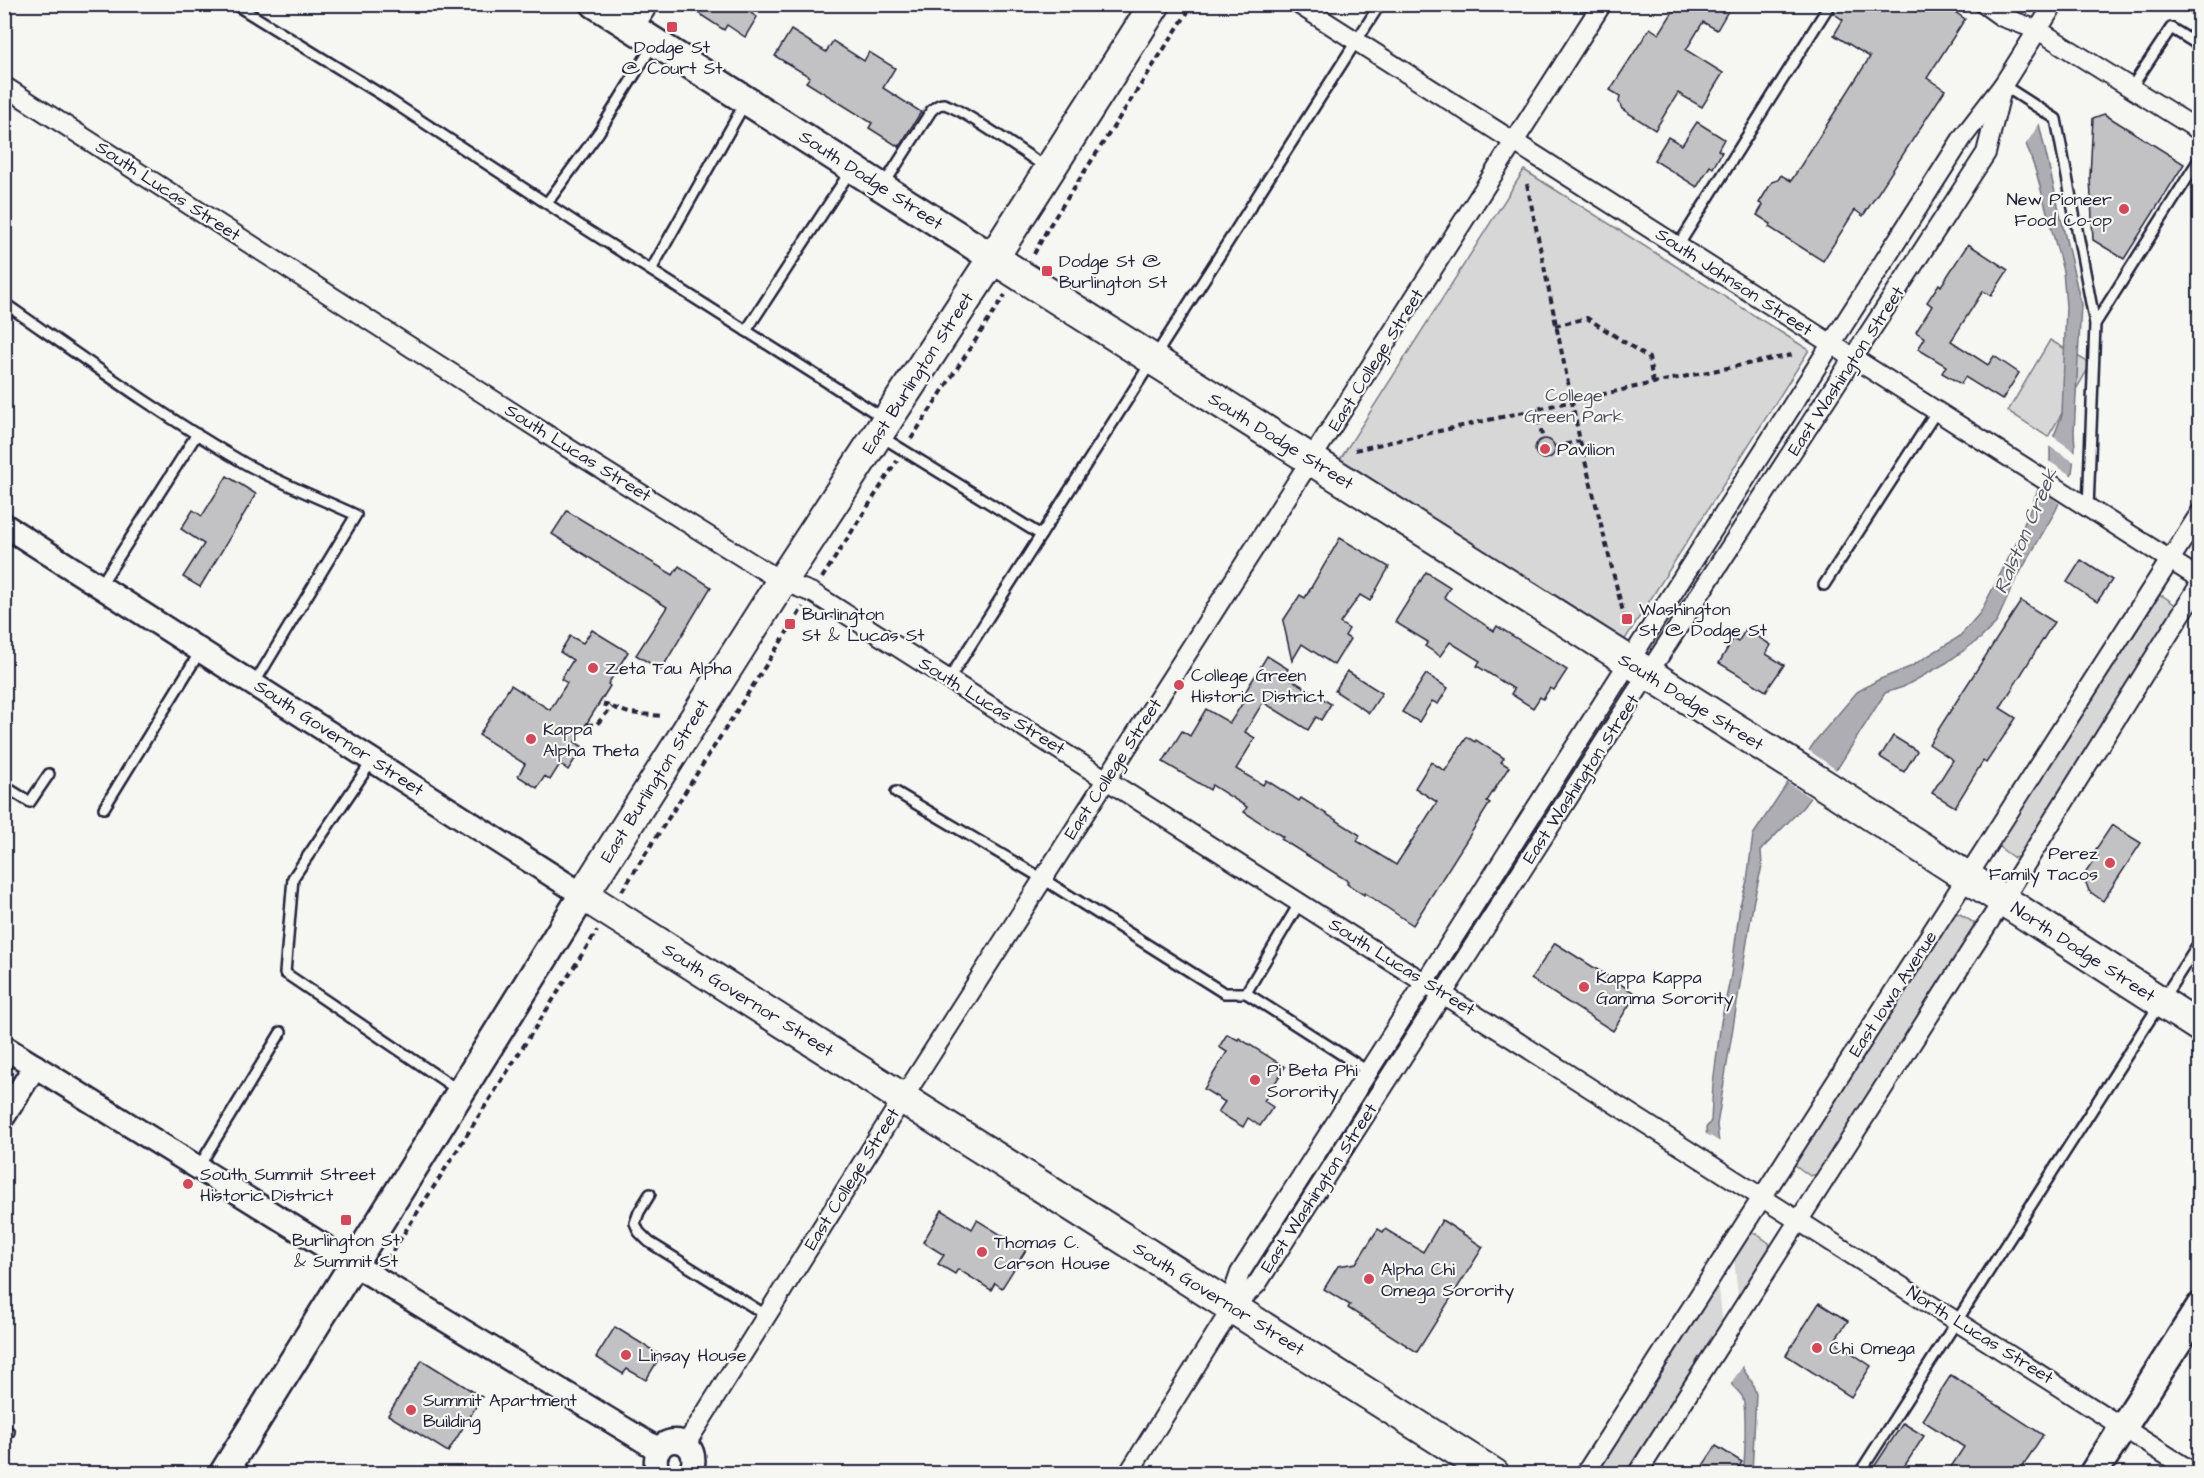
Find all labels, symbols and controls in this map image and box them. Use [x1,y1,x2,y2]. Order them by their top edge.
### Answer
marker: Dodge St @ Court St [665,20,679,34]
place label: Dodge St @ Court St [621,35,723,81]
street label: South Dodge Street [794,124,948,237]
street label: South Lucas Street [91,135,246,248]
place label: New Pioneer Food Co-op [2006,187,2112,233]
marker: New Pioneer Food Co-op [2117,202,2131,216]
street label: South Johnson Street [1651,222,1818,343]
place label: Dodge St @ Burlington St [1059,249,1168,296]
marker: Dodge St @ Burlington St [1040,264,1054,278]
street label: East Washington Street [1782,281,1911,461]
street label: East College Street [1322,283,1431,436]
street label: East Burlington Street [856,287,981,459]
park label: College Green Park [1524,383,1624,429]
street label: South Dodge Street [1203,386,1359,497]
street label: South Lucas Street [500,398,657,509]
place label: Pavilion [1557,437,1614,462]
marker: Pavilion [1538,442,1552,456]
water label: Ralston Creek [1987,463,2065,598]
place label: Washington St @ Dodge St [1639,597,1768,644]
place label: Burlington St & Lucas St [802,602,925,648]
marker: Washington St @ Dodge St [1620,612,1634,626]
marker: Burlington St & Lucas St [783,617,797,631]
street label: South Dodge Street [1613,647,1769,758]
street label: South Lucas Street [914,651,1071,762]
place label: Zeta Tau Alpha [605,656,732,681]
marker: Zeta Tau Alpha [586,661,600,675]
place label: College Green Historic District [1191,663,1325,709]
street label: South Governor Street [249,674,429,803]
marker: College Green Historic District [1172,678,1186,692]
street label: East Washington Street [1517,689,1646,869]
street label: East College Street [1058,693,1169,845]
street label: East Burlington Street [595,694,717,868]
place label: Kappa Alpha Theta [543,717,639,763]
marker: Kappa Alpha Theta [524,732,538,746]
place label: Perez Family Tacos [1989,841,2098,888]
marker: Perez Family Tacos [2103,856,2117,870]
street label: North Dodge Street [2005,896,2161,1009]
street label: South Lucas Street [1324,912,1481,1023]
street label: East Iowa Avenue [1843,926,1943,1062]
street label: South Governor Street [658,937,839,1063]
place label: Kappa Kappa Gamma Sorority [1596,965,1734,1012]
marker: Kappa Kappa Gamma Sorority [1577,980,1591,994]
place label: Pi Beta Phi Sorority [1267,1058,1358,1105]
marker: Pi Beta Phi Sorority [1248,1073,1262,1087]
street label: East Washington Street [1255,1098,1384,1278]
street label: East College Street [798,1102,907,1255]
place label: South Summit Street Historic District [200,1162,376,1208]
marker: South Summit Street Historic District [181,1177,195,1191]
marker: Burlington St & Summit St [339,1213,353,1227]
place label: Burlington St & Summit St [292,1228,401,1274]
place label: Thomas C. Carson House [994,1230,1110,1276]
street label: South Governor Street [1129,1236,1310,1362]
marker: Thomas C. Carson House [975,1245,989,1259]
place label: Alpha Chi Omega Sorority [1381,1257,1514,1304]
marker: Alpha Chi Omega Sorority [1362,1272,1376,1286]
street label: North Lucas Street [1902,1280,2059,1391]
place label: Chi Omega [1829,1336,1915,1362]
marker: Chi Omega [1810,1341,1824,1355]
place label: Linsay House [638,1343,747,1369]
marker: Linsay House [619,1348,633,1362]
place label: Summit Apartment Building [423,1388,578,1435]
marker: Summit Apartment Building [404,1403,418,1417]

